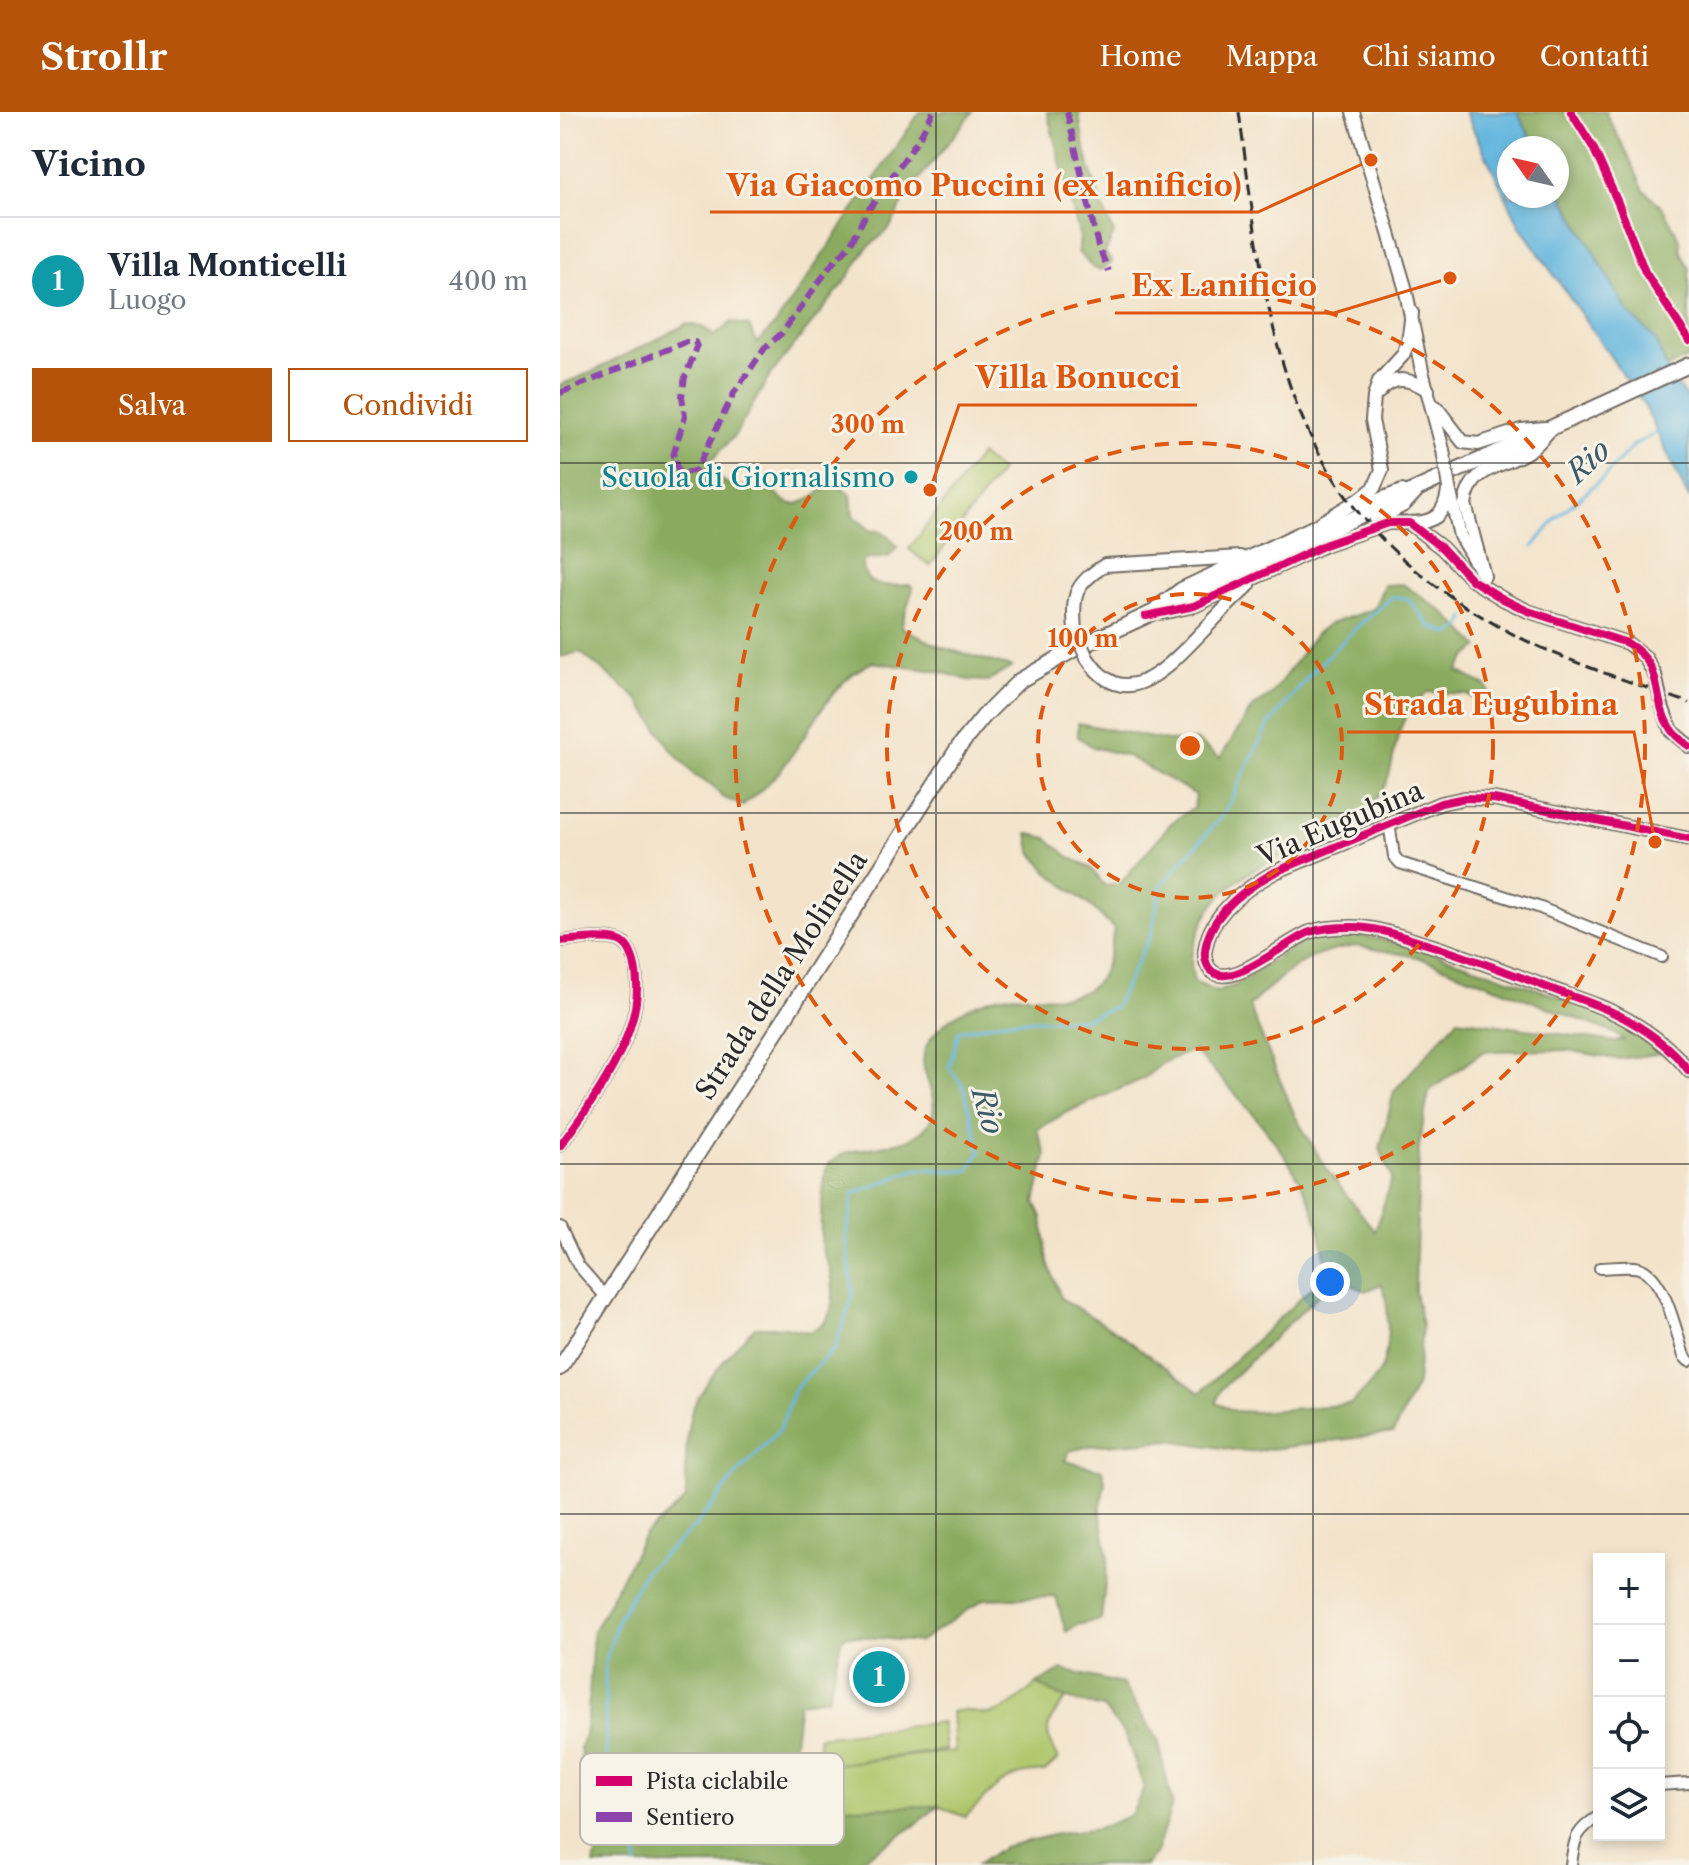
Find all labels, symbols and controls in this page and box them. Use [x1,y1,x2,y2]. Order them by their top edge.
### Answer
text: Strollr [40,33,167,80]
text: Home [1100,39,1182,73]
text: Mappa [1226,39,1318,73]
text: Chi siamo [1362,39,1496,73]
text: Contatti [1540,39,1649,73]
north arrow [1497,136,1569,208]
text: Vicino [32,143,146,185]
callout: Via Giacomo Puccini (ex lanificio) [710,158,1258,212]
text: Via Giacomo Puccini (ex lanificio) [725,167,1242,204]
text: Villa Monticelli [108,247,347,284]
callout: Ex Lanificio [1115,259,1334,313]
text: 1 [52,265,64,297]
text: 400 m [449,265,528,297]
text: Ex Lanificio [1131,267,1317,304]
text: Luogo [108,284,187,316]
callout: Villa Bonucci [959,351,1197,405]
text: Villa Bonucci [975,359,1181,396]
button: Salva [32,368,272,442]
button: Condividi [288,368,528,442]
text: 300 m [831,410,905,439]
water label: Rio [1557,431,1618,492]
place label: Scuola di Giornalismo [601,460,895,494]
marker: Scuola di Giornalismo [902,468,920,486]
text: 200 m [939,517,1013,546]
text: 100 m [1047,624,1119,653]
callout: Strada Eugubina [1347,678,1634,732]
text: Strada Eugubina [1364,686,1619,723]
centre of rings [1176,732,1204,760]
street label: Via Eugubina [1251,773,1428,874]
street label: Strada della Molinella [688,844,874,1106]
water label: Rio [963,1081,1012,1139]
your location [1310,1262,1350,1302]
map controls [1593,1553,1665,1841]
button: + [1593,1553,1665,1625]
button: − [1593,1625,1665,1697]
pin: 1 [853,1647,905,1707]
button: locate [1593,1697,1665,1769]
legend [580,1753,844,1845]
text: Pista ciclabile [646,1768,788,1795]
button: layers [1593,1769,1665,1841]
text: Sentiero [646,1804,735,1831]

